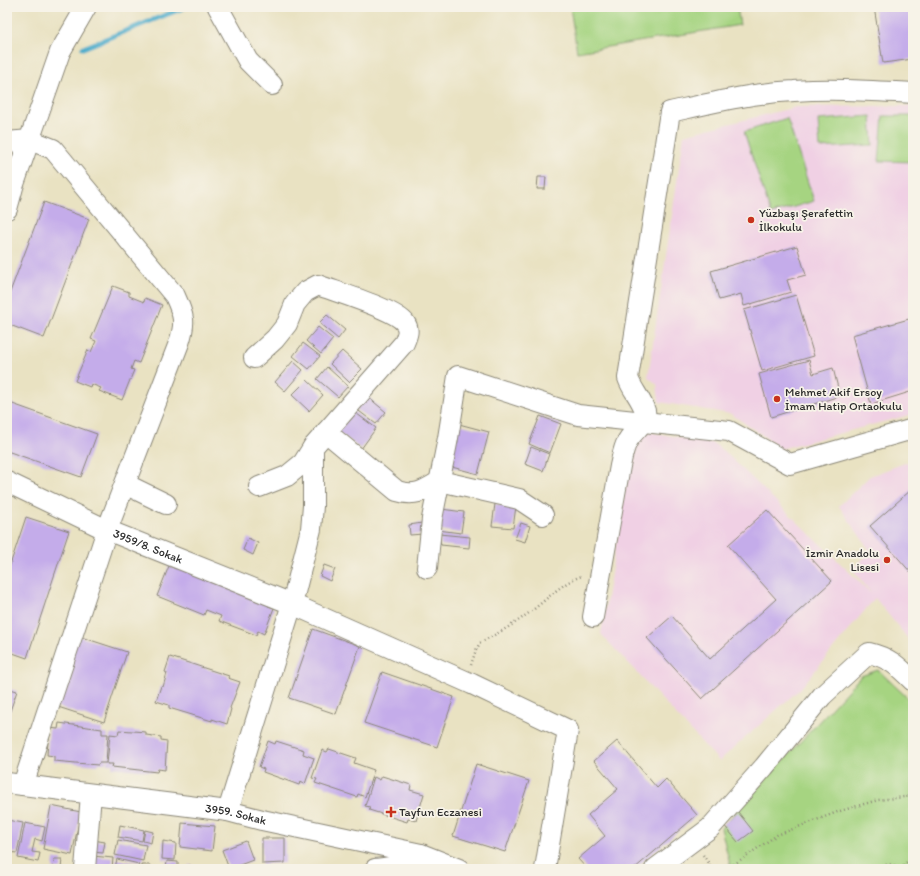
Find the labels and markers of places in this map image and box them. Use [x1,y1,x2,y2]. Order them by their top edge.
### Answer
place label: Yüzbaşı Şerafettin İlkokulu [759,206,853,234]
marker: Yüzbaşı Şerafettin İlkokulu [746,215,756,225]
place label: Mehmet Akif Ersoy İmam Hatip Ortaokulu [785,385,902,413]
marker: Mehmet Akif Ersoy İmam Hatip Ortaokulu [772,394,782,404]
place label: İzmir Anadolu Lisesi [806,546,879,574]
marker: İzmir Anadolu Lisesi [882,555,892,565]
place label: Tayfun Eczanesi [399,805,482,819]
marker: Tayfun Eczanesi [386,807,396,817]

